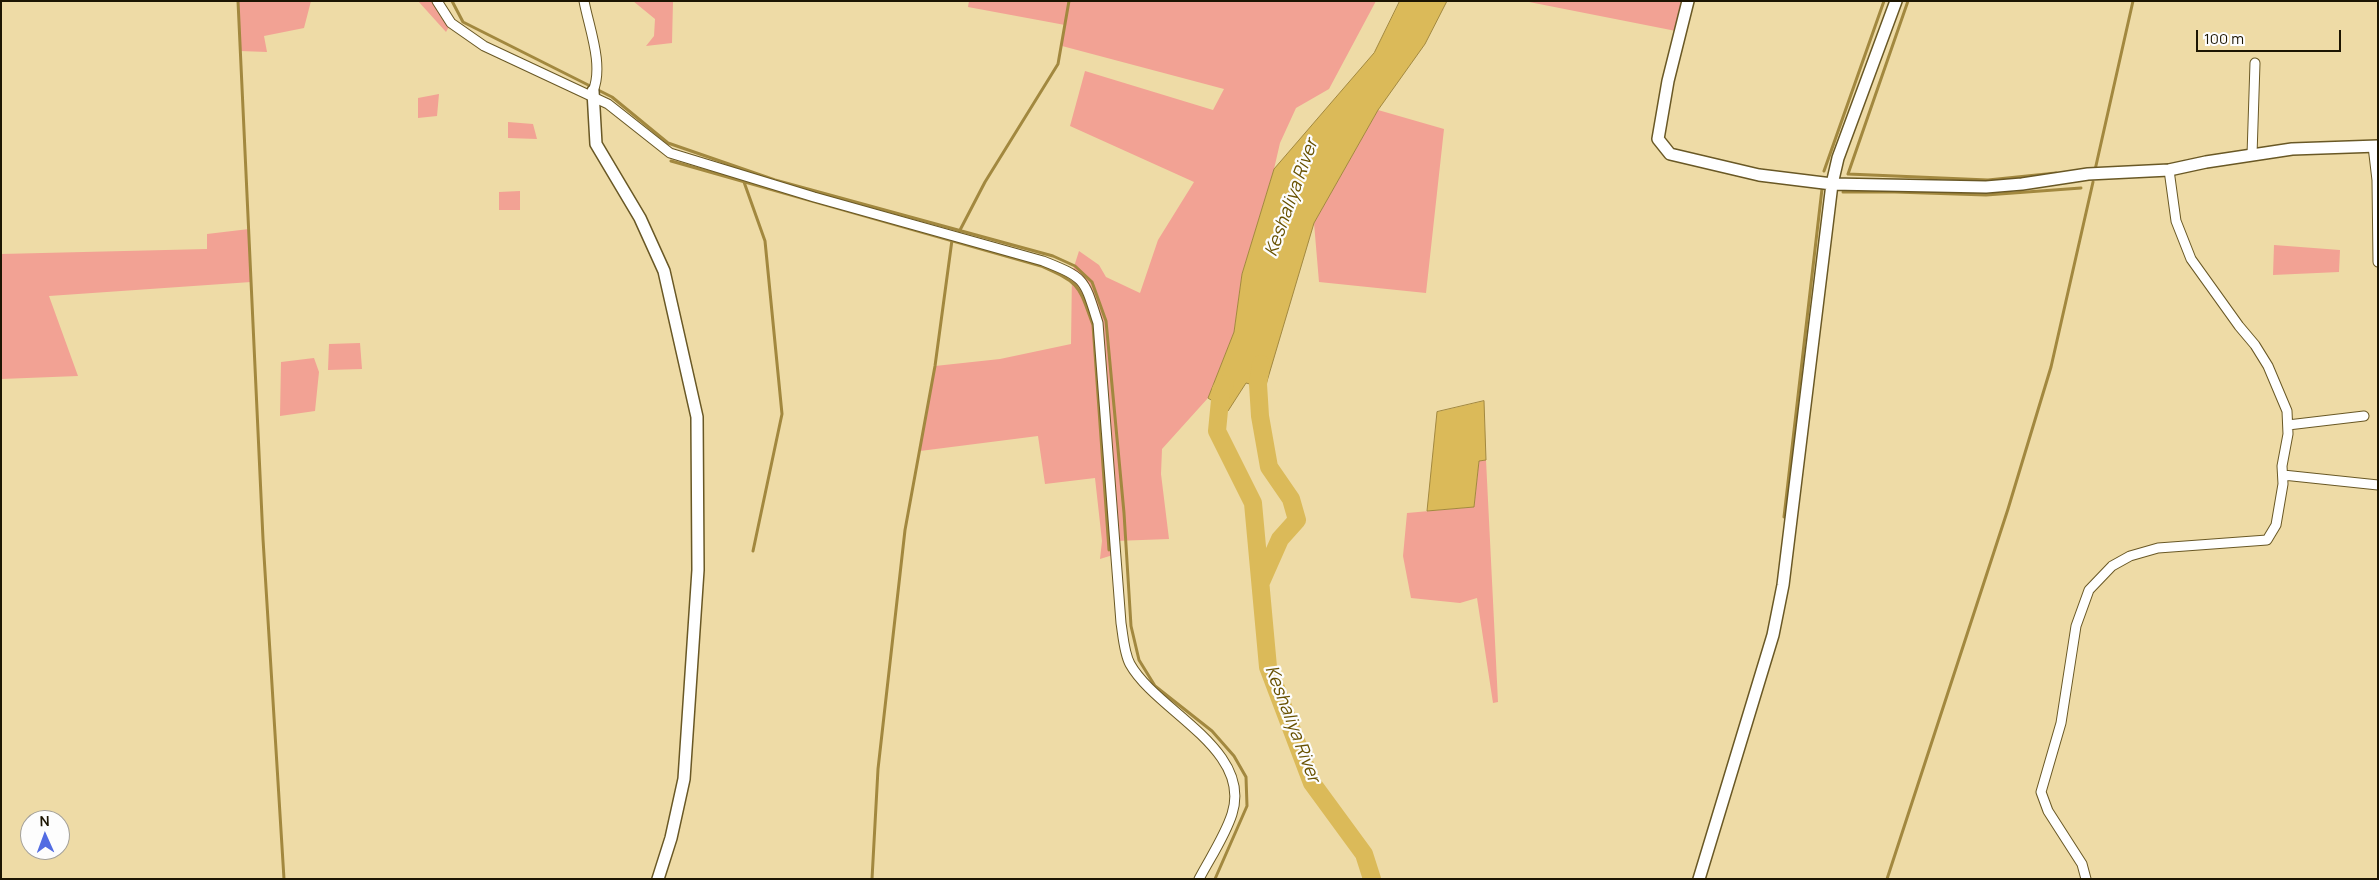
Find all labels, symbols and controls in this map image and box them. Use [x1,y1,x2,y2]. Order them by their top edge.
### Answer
scale bar [2199,20,2344,52]
text: 100 m [2204,28,2244,49]
water label: Keshaliya River [1261,136,1323,260]
water label: Keshaliya River [1260,663,1324,785]
north arrow [20,810,70,860]
text: N [39,811,50,830]

